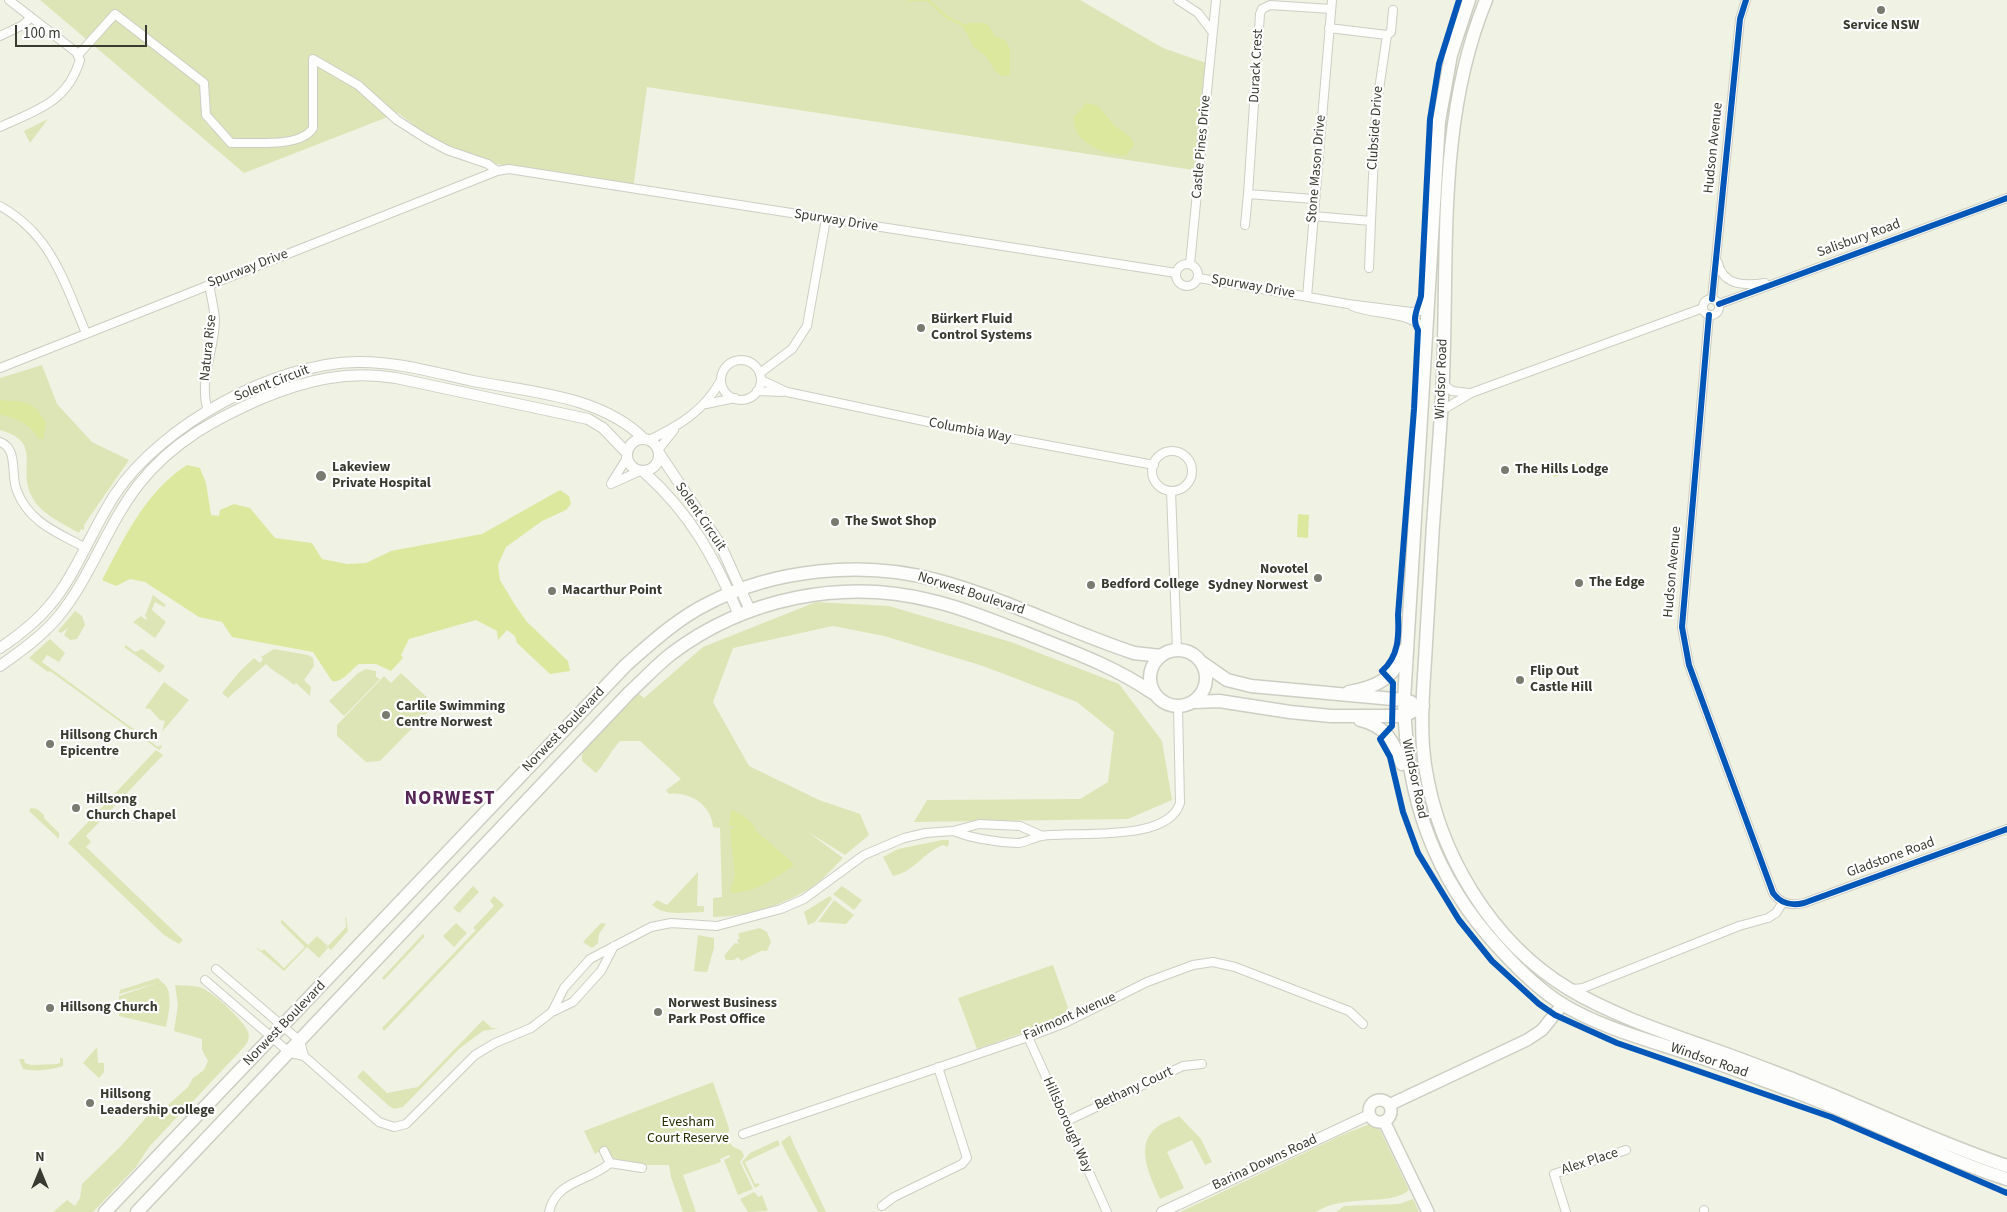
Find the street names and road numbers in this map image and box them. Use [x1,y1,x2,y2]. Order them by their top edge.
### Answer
street label: Durack Crest [1247,29,1267,103]
street label: Clubside Drive [1365,85,1387,171]
street label: Castle Pines Drive [1189,95,1215,199]
street label: Hudson Avenue [1701,102,1727,194]
street label: Stone Mason Drive [1304,114,1330,224]
street label: Spurway Drive [793,206,879,236]
street label: Salisbury Road [1815,216,1903,262]
street label: Spurway Drive [205,246,291,292]
street label: Spurway Drive [1210,271,1296,303]
street label: Natura Rise [197,314,221,382]
street label: Windsor Road [1432,338,1452,420]
street label: Solent Circuit [232,362,312,406]
street label: Columbia Way [927,415,1013,447]
street label: Solent Circuit [671,480,729,554]
street label: Hudson Avenue [1661,526,1685,618]
street label: Norwest Boulevard [915,569,1027,619]
street label: Norwest Boulevard [519,684,609,776]
street label: Windsor Road [1397,738,1431,820]
street label: Gladstone Road [1845,834,1937,882]
street label: Norwest Boulevard [240,978,330,1070]
street label: Fairmont Avenue [1021,989,1119,1045]
street label: Windsor Road [1668,1040,1750,1082]
street label: Bethany Court [1092,1064,1176,1114]
street label: Hillsborough Way [1038,1075,1096,1175]
street label: Barina Downs Road [1210,1131,1320,1195]
street label: Alex Place [1560,1145,1620,1179]

